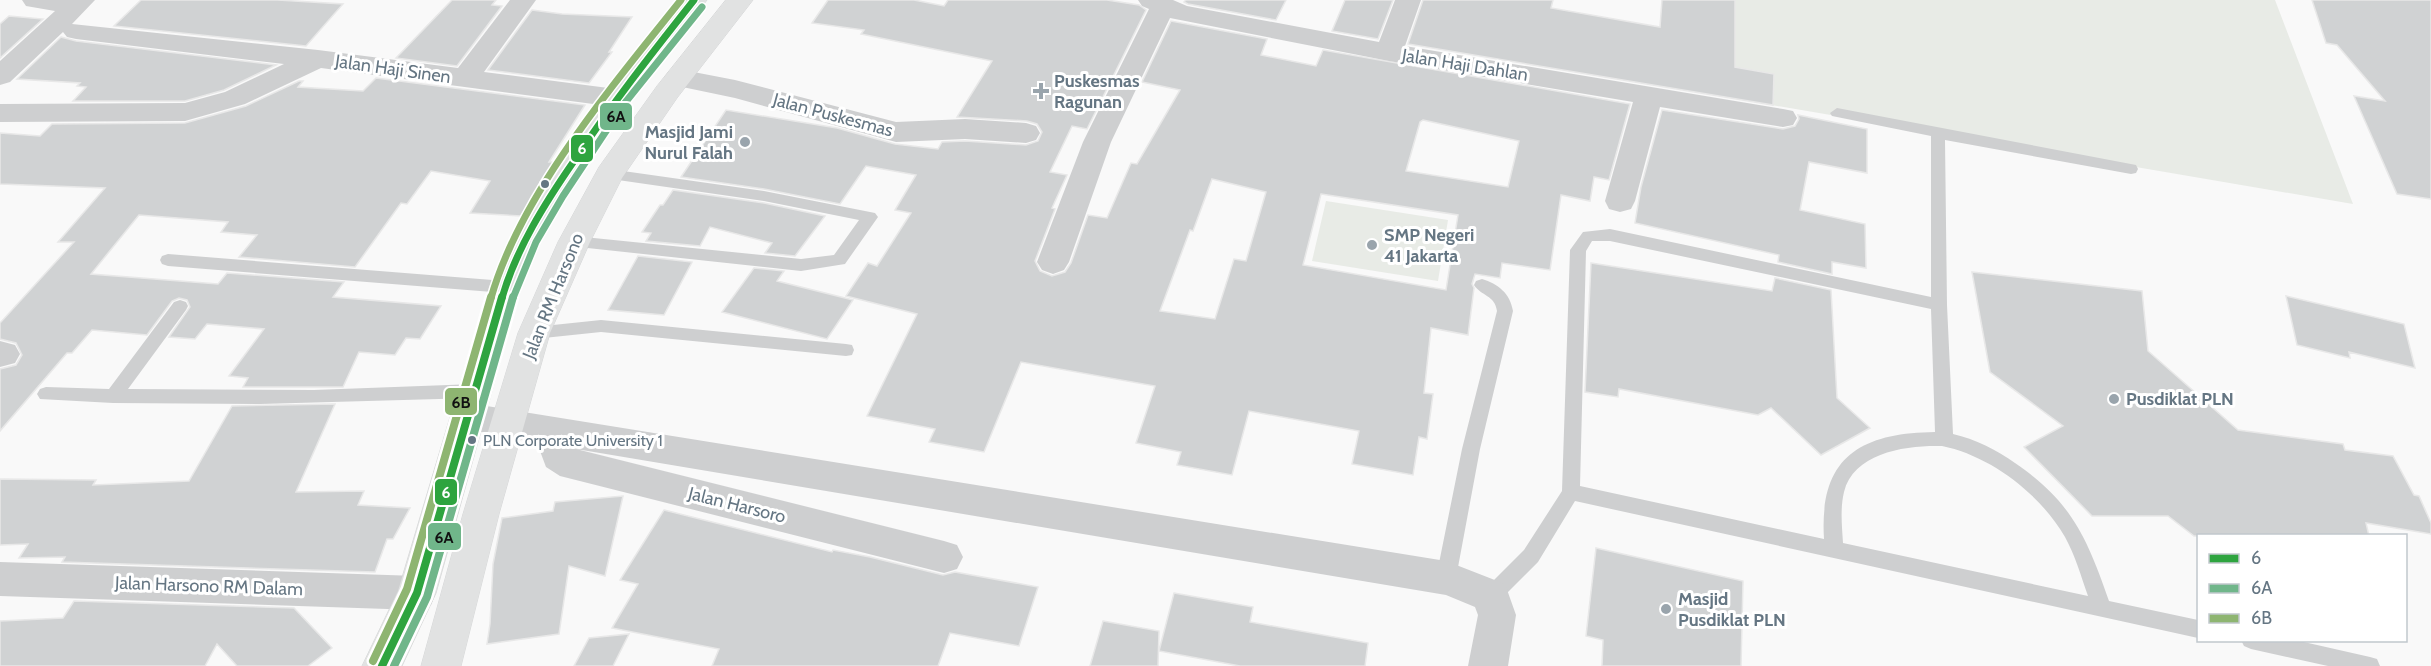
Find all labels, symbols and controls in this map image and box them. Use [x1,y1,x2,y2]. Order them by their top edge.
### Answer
street label: Jalan Haji Dahlan [1399,44,1530,86]
street label: Jalan Haji Sinen [333,50,452,88]
place label: Puskesmas Ragunan [1054,70,1140,113]
marker: Puskesmas Ragunan [1032,82,1050,100]
street label: Jalan Puskesmas [770,88,895,142]
line badge: 6A [599,102,633,131]
text: 6A [607,107,626,126]
place label: Masjid Jami Nurul Falah [645,121,733,164]
line badge: 6 [570,134,594,163]
marker: Masjid Jami Nurul Falah [738,135,752,149]
text: 6 [578,139,587,158]
unlabelled marker [539,178,551,190]
place label: SMP Negeri 41 Jakarta [1384,224,1474,267]
street label: Jalan RM Harsono [517,230,588,363]
marker: SMP Negeri 41 Jakarta [1365,238,1379,252]
line badge: 6B [444,387,478,416]
place label: Pusdiklat PLN [2126,388,2234,410]
marker: Pusdiklat PLN [2107,392,2121,406]
text: 6B [451,393,471,412]
place label: PLN Corporate University 1 [483,431,663,450]
marker: PLN Corporate University 1 [466,434,478,446]
line badge: 6 [434,478,458,506]
street label: Jalan Harsoro [685,482,788,528]
text: 6 [442,483,451,502]
line badge: 6A [427,522,462,551]
text: 6A [435,528,454,547]
legend [2197,534,2407,642]
text: 6 [2251,547,2261,569]
street label: Jalan Harsono RM Dalam [114,572,303,600]
text: 6A [2251,577,2272,599]
place label: Masjid Pusdiklat PLN [1678,588,1786,631]
marker: Masjid Pusdiklat PLN [1659,602,1673,616]
text: 6B [2251,607,2272,629]

